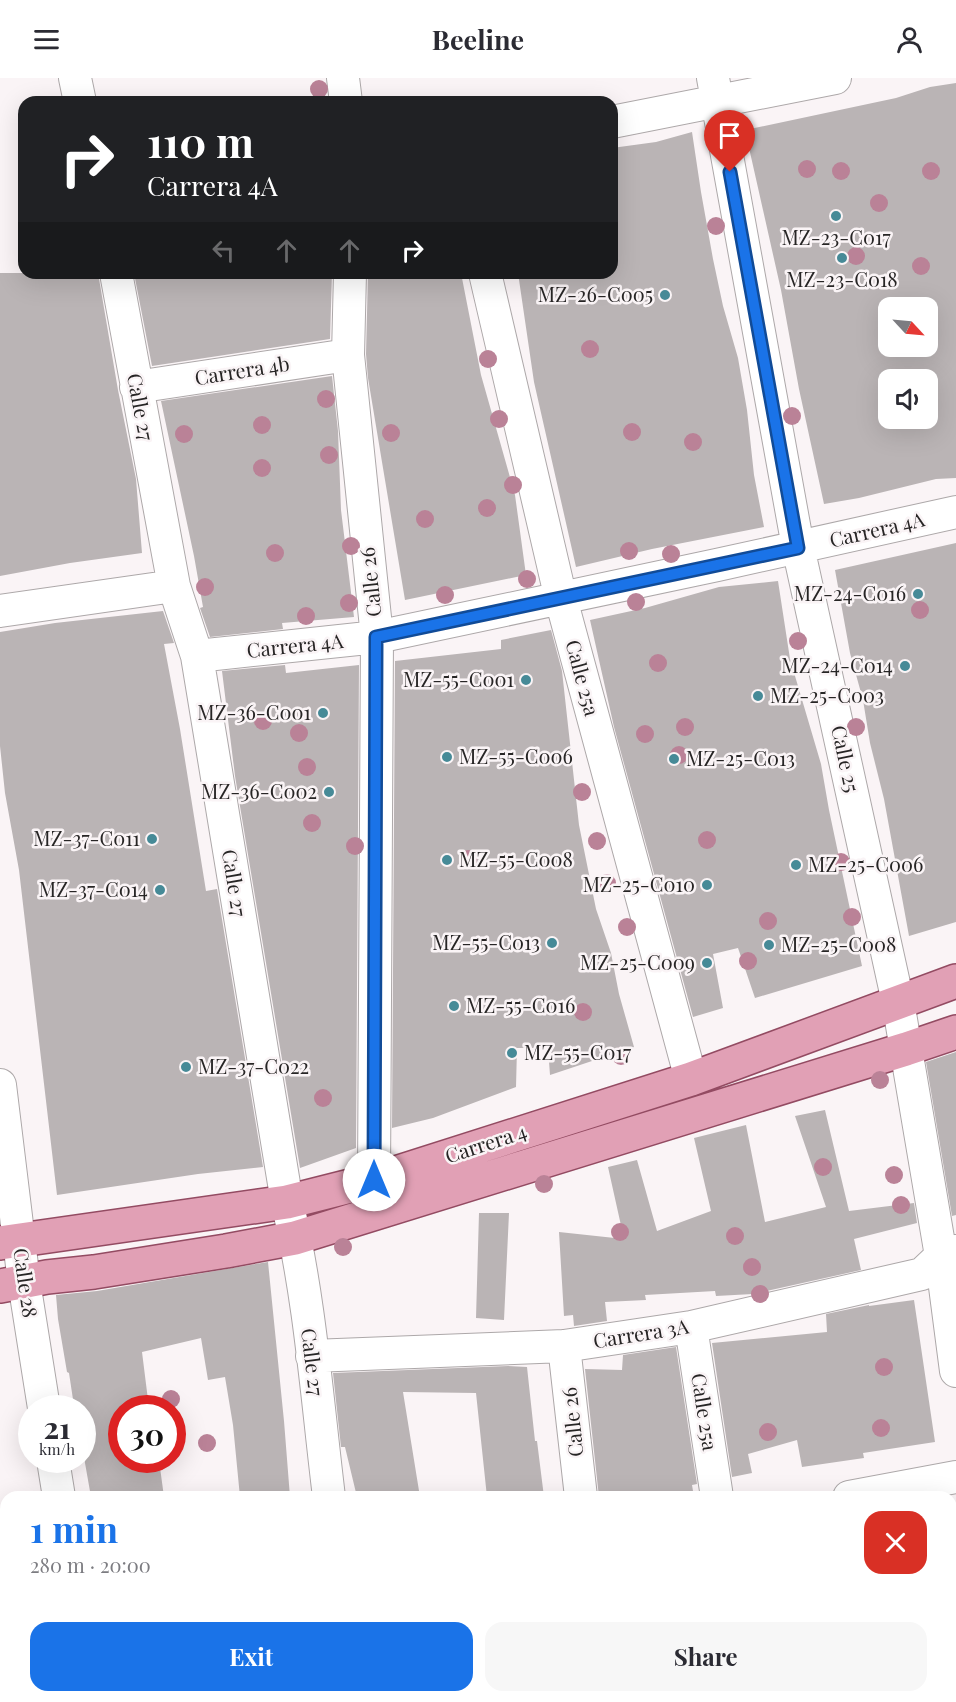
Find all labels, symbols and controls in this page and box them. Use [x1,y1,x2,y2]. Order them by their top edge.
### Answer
text: Beeline [432,21,524,57]
icon: menu [30,23,63,56]
icon: person [893,23,926,56]
pin [704,110,755,172]
text: 110 m [147,113,254,169]
icon: arrive [713,119,746,152]
icon: right [48,120,126,198]
text: Carrera 4A [147,167,278,203]
marker: MZ-23-C017 [829,209,843,223]
place label: MZ-23-C017 [781,223,891,250]
icon: left [207,234,240,267]
icon: ahead [270,234,303,267]
icon: ahead [333,234,366,267]
icon: right [396,234,429,267]
marker: MZ-23-C018 [835,251,849,265]
place label: MZ-23-C018 [786,265,898,292]
place label: MZ-26-C005 [538,280,653,307]
marker: MZ-26-C005 [658,288,672,302]
north arrow [878,297,938,357]
map controls [878,297,938,429]
street label: Carrera 4b [192,349,291,390]
button: sound [878,369,938,429]
street label: Calle 27 [122,371,161,443]
street label: Carrera 4A [826,504,927,553]
street label: Calle 26 [352,546,387,618]
place label: MZ-24-C016 [794,579,906,606]
marker: MZ-24-C016 [911,587,925,601]
street label: Carrera 4A [245,626,345,663]
street label: Calle 25a [560,636,607,719]
place label: MZ-24-C014 [781,651,893,678]
marker: MZ-24-C014 [898,659,912,673]
place label: MZ-55-C001 [403,665,514,692]
marker: MZ-55-C001 [519,673,533,687]
place label: MZ-25-C003 [770,681,884,708]
marker: MZ-25-C003 [751,689,765,703]
place label: MZ-36-C001 [197,698,311,725]
marker: MZ-36-C001 [316,706,330,720]
street label: Calle 25 [826,723,867,795]
place label: MZ-55-C006 [459,742,573,769]
place label: MZ-25-C013 [686,744,795,771]
marker: MZ-55-C006 [440,750,454,764]
marker: MZ-25-C013 [667,752,681,766]
place label: MZ-36-C002 [201,777,317,804]
marker: MZ-36-C002 [322,785,336,799]
place label: MZ-37-C011 [33,824,140,851]
marker: MZ-37-C011 [145,832,159,846]
place label: MZ-55-C008 [459,845,573,872]
street label: Calle 27 [217,847,254,918]
place label: MZ-25-C006 [808,850,923,877]
marker: MZ-55-C008 [440,853,454,867]
marker: MZ-25-C006 [789,858,803,872]
place label: MZ-25-C010 [583,870,695,897]
place label: MZ-37-C014 [39,875,148,902]
marker: MZ-25-C010 [700,878,714,892]
marker: MZ-37-C014 [153,883,167,897]
place label: MZ-55-C013 [432,928,540,955]
place label: MZ-25-C008 [781,930,896,957]
marker: MZ-55-C013 [545,936,559,950]
marker: MZ-25-C008 [762,938,776,952]
place label: MZ-25-C009 [580,948,695,975]
marker: MZ-25-C009 [700,956,714,970]
place label: MZ-55-C016 [466,991,575,1018]
marker: MZ-55-C016 [447,999,461,1013]
place label: MZ-55-C017 [524,1038,631,1065]
marker: MZ-55-C017 [505,1046,519,1060]
place label: MZ-37-C022 [198,1052,309,1079]
marker: MZ-37-C022 [179,1060,193,1074]
street label: Carrera 4 [441,1117,530,1168]
position arrow [342,1148,406,1212]
street label: Calle 28 [8,1246,45,1319]
street label: Carrera 3A [591,1312,691,1353]
street label: Calle 27 [296,1327,331,1397]
street label: Calle 25a [686,1371,725,1452]
street label: Calle 26 [554,1386,589,1458]
speed limit sign: 30 [108,1395,186,1473]
text: 21 [43,1407,71,1447]
text: km/h [39,1439,75,1459]
text: 1 min [30,1504,118,1552]
button: close [864,1511,927,1574]
text: 280 m · 20:00 [30,1551,151,1578]
button: Exit [30,1622,473,1691]
button: Share [485,1622,927,1691]

